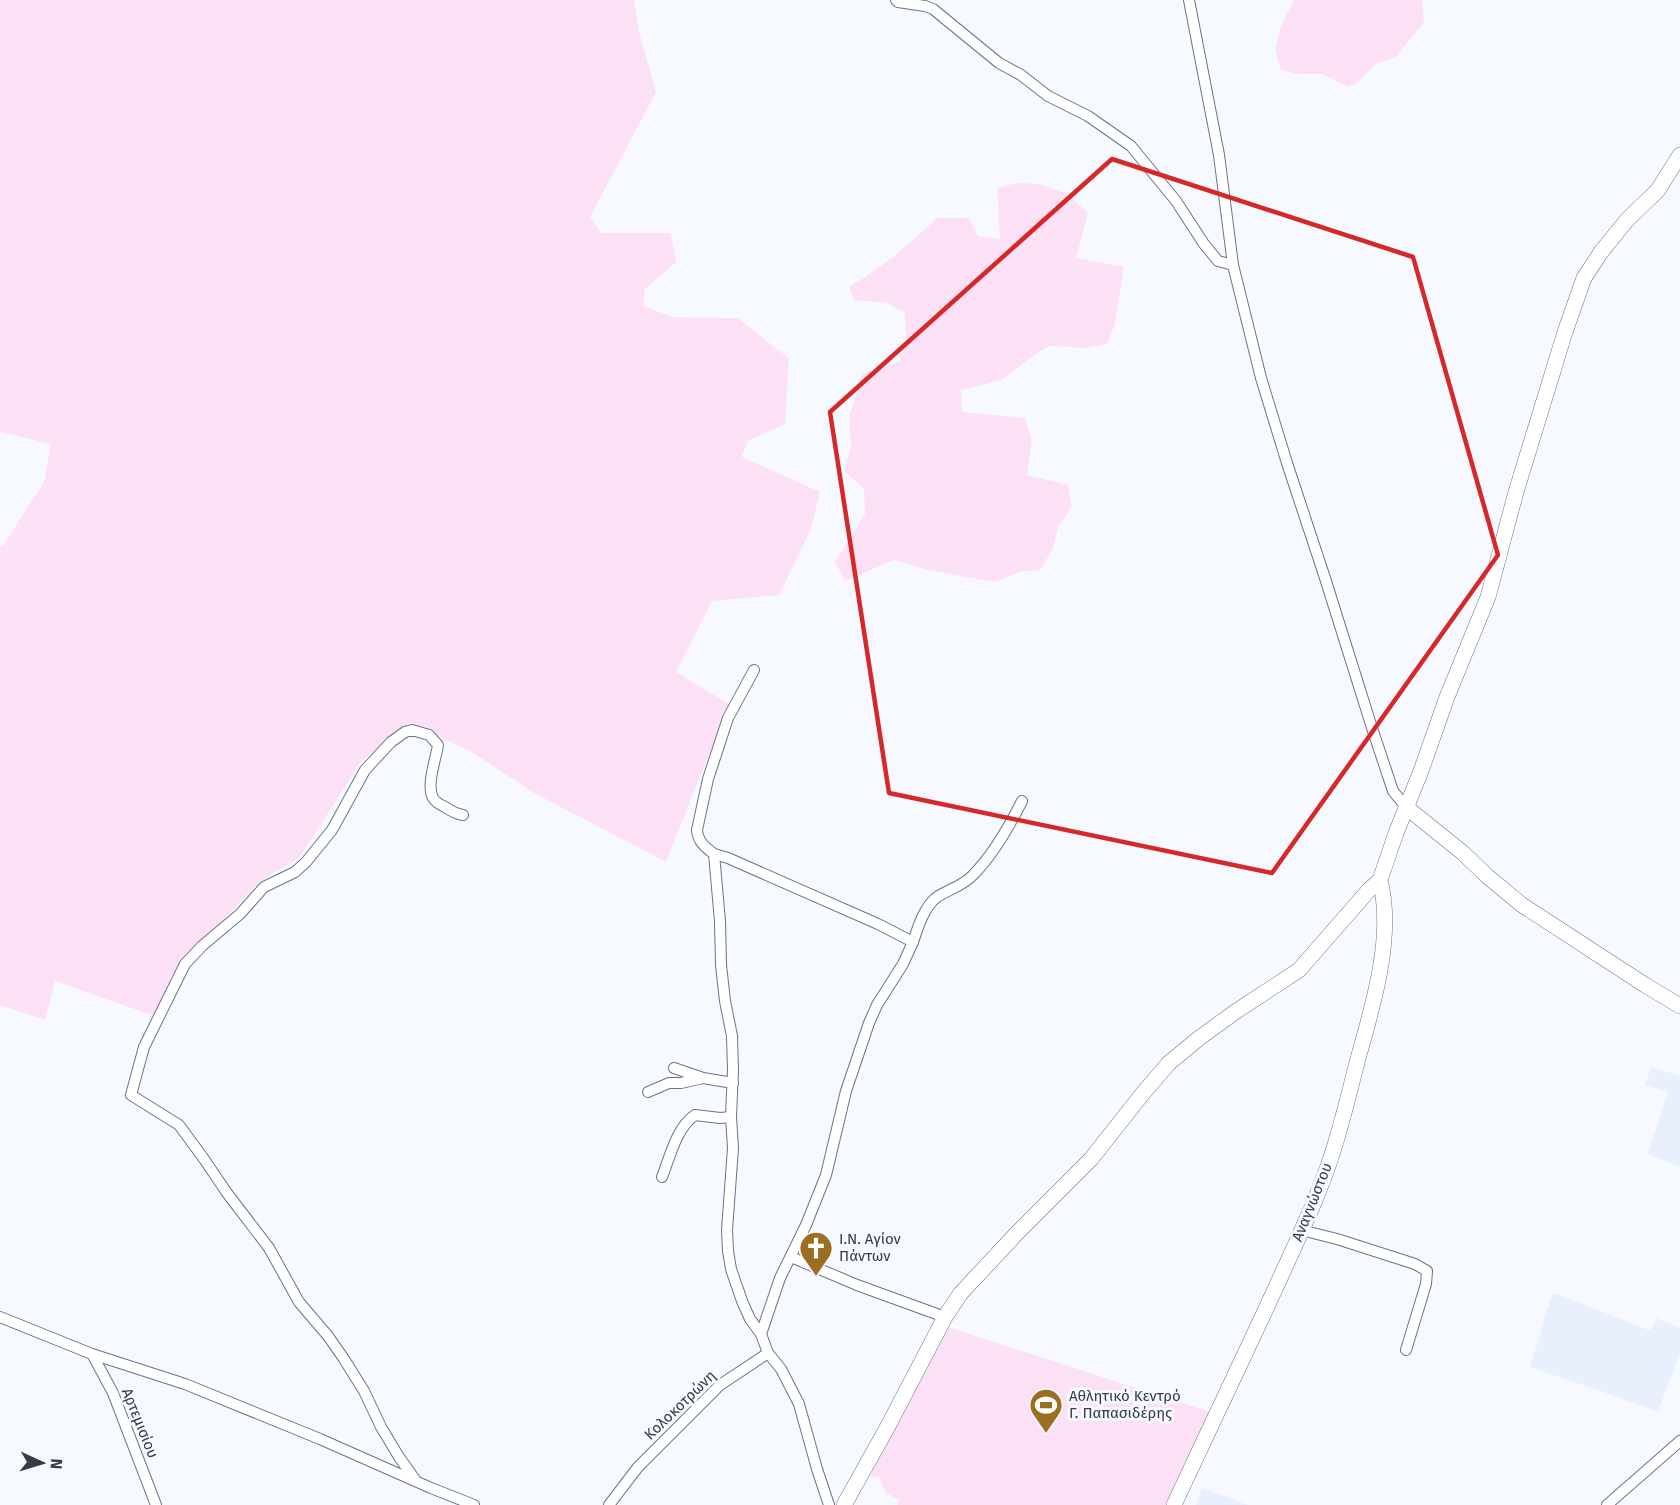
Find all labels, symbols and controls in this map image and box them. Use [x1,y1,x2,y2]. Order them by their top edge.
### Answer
street label: Αναγνώστου [1288,1160,1336,1244]
church icon: Ι.Ν. Αγίον Πάντων [798,1230,834,1277]
place label: Ι.Ν. Αγίον Πάντων [839,1230,902,1265]
street label: Κολοκοτρώνη [641,1366,719,1444]
street label: Αρτεμισίου [118,1385,162,1461]
sports icon: Αθλητικό Κεντρό Γ. Παπασιδέρης [1028,1387,1064,1434]
place label: Αθλητικό Κεντρό Γ. Παπασιδέρης [1069,1387,1181,1422]
north arrow [12,1433,72,1493]
text: N [47,1458,66,1470]

